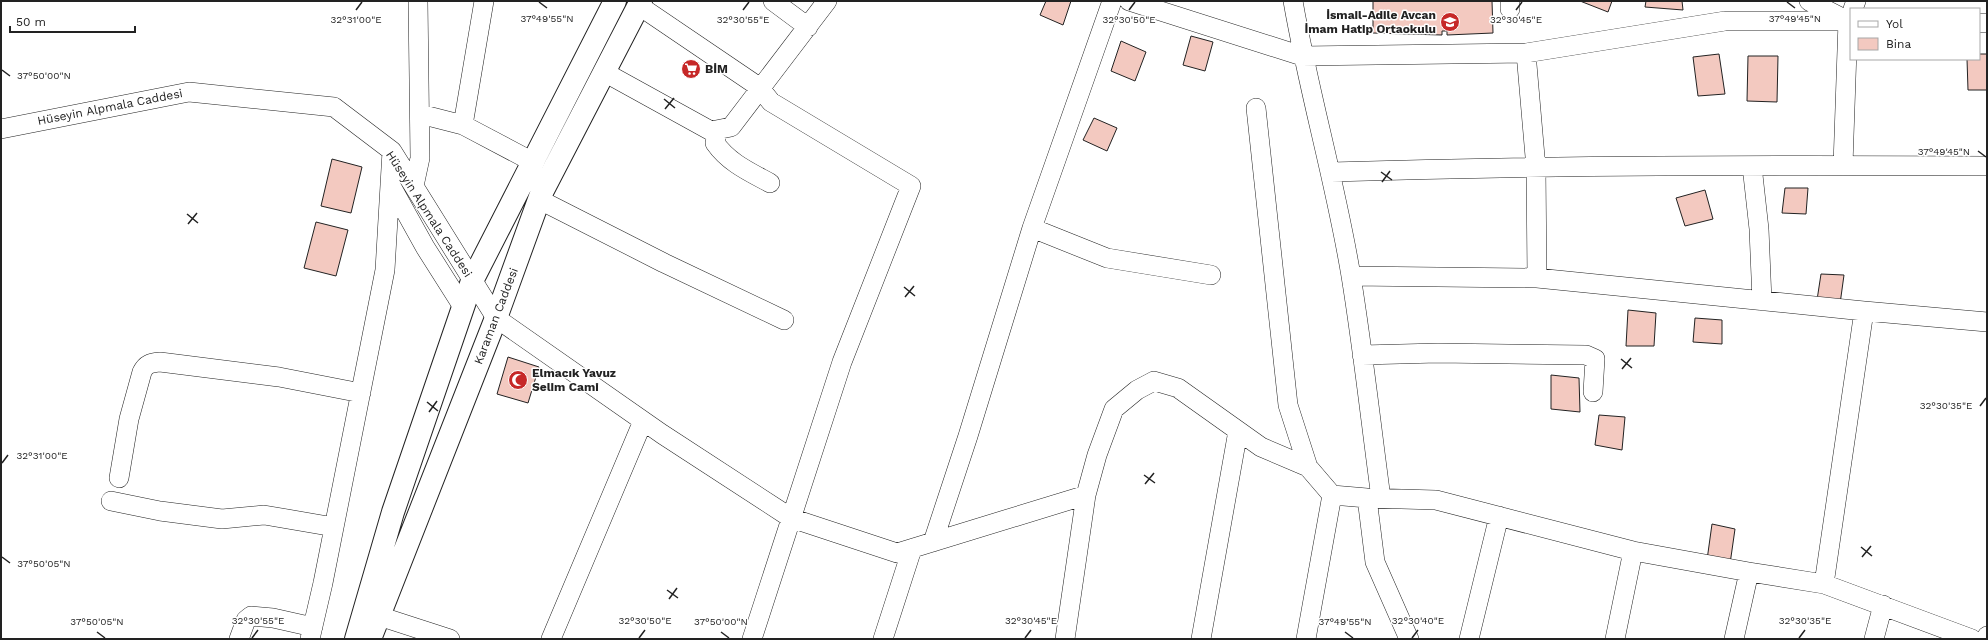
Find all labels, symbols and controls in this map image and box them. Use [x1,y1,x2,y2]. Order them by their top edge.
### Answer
scale bar [10,8,135,34]
place label: İsmail-Adile Avcan İmam Hatip Ortaokulu [1305,8,1436,36]
legend [1850,8,1980,60]
school or university icon: İsmail-Adile Avcan İmam Hatip Ortaokulu [1439,11,1461,33]
text: 37°49'55"N [520,13,574,24]
text: 37°49'45"N [1769,13,1821,24]
text: 32°31'00"E [330,14,382,25]
text: 32°30'55"E [717,14,769,25]
text: 32°30'50"E [1102,14,1156,25]
text: 32°30'45"E [1490,14,1542,25]
text: 50 m [16,15,46,29]
text: Yol [1886,17,1903,31]
text: Bina [1886,37,1911,51]
supermarket icon: BİM [680,58,702,80]
place label: BİM [705,62,728,76]
text: 37°50'00"N [17,70,71,81]
street label: Hüseyin Alpmala Caddesi [36,86,184,128]
text: 37°49'45"N [1918,146,1970,157]
street label: Hüseyin Alpmala Caddesi [383,148,475,280]
street label: Karaman Caddesi [471,266,521,366]
place label: Elmacık Yavuz Selim Cami [532,366,616,394]
mosque icon: Elmacık Yavuz Selim Cami [507,369,529,391]
text: 32°30'35"E [1920,400,1972,411]
text: 32°31'00"E [16,450,68,461]
text: 37°50'05"N [17,558,71,569]
text: 32°30'55"E [232,615,284,626]
text: 32°30'50"E [618,615,672,626]
text: 32°30'45"E [1005,615,1057,626]
text: 32°30'40"E [1392,615,1444,626]
text: 32°30'35"E [1779,615,1831,626]
text: 37°50'05"N [70,616,124,627]
text: 37°50'00"N [694,616,748,627]
text: 37°49'55"N [1318,616,1372,627]

